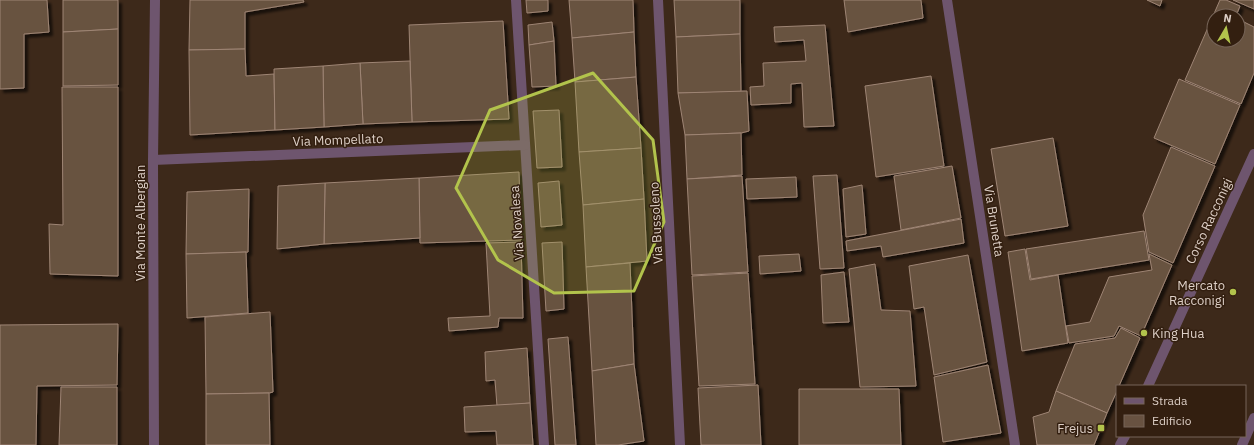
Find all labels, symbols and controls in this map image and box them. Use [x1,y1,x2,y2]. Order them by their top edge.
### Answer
north arrow [1206,8,1246,48]
text: N [1223,11,1233,26]
street label: Via Mompellato [292,130,384,150]
street label: Via Monte Albergian [132,165,149,281]
street label: Corso Racconigi [1182,175,1236,267]
street label: Via Bussoleno [645,181,667,265]
street label: Via Brunetta [980,184,1008,258]
street label: Via Novalesa [506,185,528,261]
place label: Mercato Racconigi [1169,277,1225,309]
marker: Mercato Racconigi [1228,287,1238,297]
place label: King Hua [1152,325,1204,342]
marker: King Hua [1139,328,1149,338]
legend [1116,385,1246,437]
text: Strada [1152,393,1188,408]
text: Edificio [1152,413,1192,428]
place label: Frejus [1057,420,1093,437]
marker: Frejus [1096,423,1106,433]

